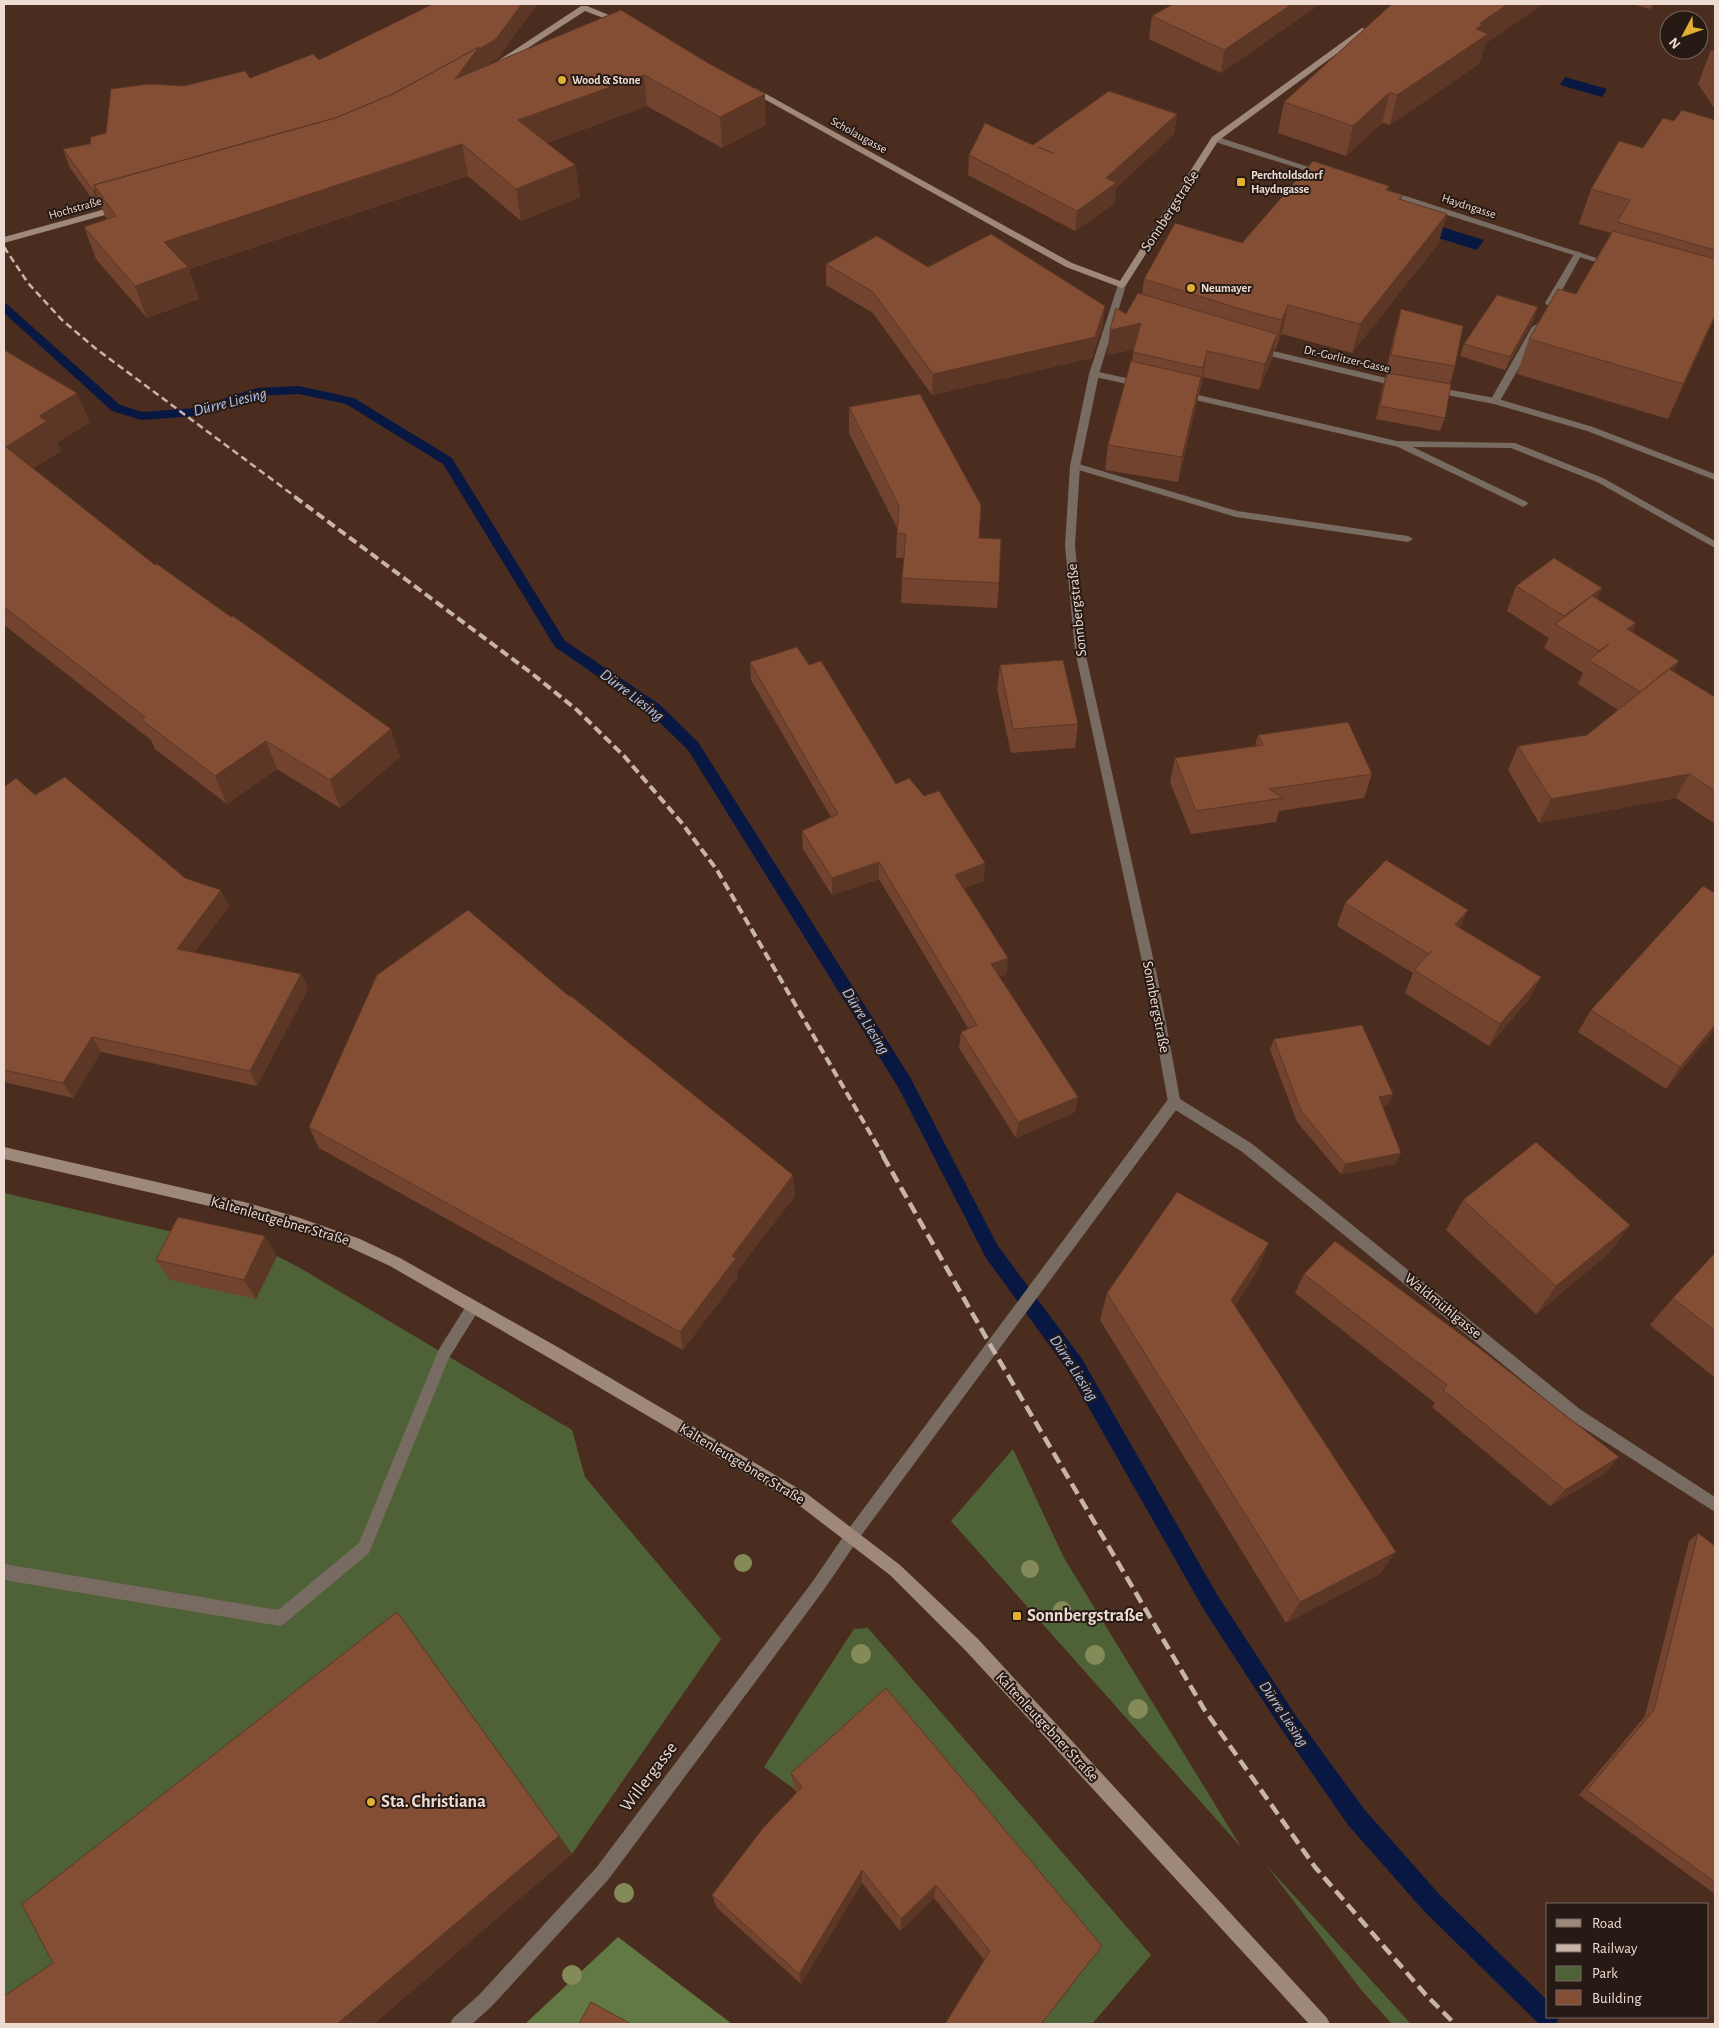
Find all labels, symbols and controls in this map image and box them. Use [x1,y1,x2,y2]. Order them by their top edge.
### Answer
north arrow [1659,10,1709,60]
text: N [1666,35,1683,51]
marker: Wood & Stone [556,74,568,86]
place label: Wood & Stone [572,74,641,86]
street label: Scholaugasse [829,115,889,155]
street label: Sonnbergstraße [1138,168,1202,254]
place label: Perchtoldsdorf Haydngasse [1251,169,1323,196]
marker: Perchtoldsdorf Haydngasse [1235,176,1247,188]
street label: Haydngasse [1440,192,1498,221]
street label: Hochstraße [47,195,103,221]
marker: Neumayer [1185,282,1197,294]
place label: Neumayer [1201,282,1252,295]
street label: Dr.-Gorlitzer-Gasse [1303,343,1391,375]
water label: Dürre Liesing [192,385,268,419]
street label: Sonnbergstraße [1065,563,1089,657]
water label: Dürre Liesing [597,666,667,724]
street label: Sonnbergstraße [1140,960,1172,1054]
water label: Dürre Liesing [839,985,893,1057]
street label: Kaltenleutgebner Straße [209,1194,351,1248]
street label: Waldmühlgasse [1402,1271,1484,1342]
water label: Dürre Liesing [1047,1332,1101,1404]
street label: Kaltenleutgebner Straße [677,1421,807,1507]
place label: Sonnbergstraße [1027,1607,1144,1625]
marker: Sonnbergstraße [1011,1610,1023,1622]
street label: Kaltenleutgebner Straße [993,1670,1101,1785]
water label: Dürre Liesing [1256,1678,1312,1750]
street label: Willergasse [617,1739,681,1815]
place label: Sta. Christiana [381,1793,486,1811]
marker: Sta. Christiana [365,1796,377,1808]
legend [1546,1903,1709,2018]
text: Road [1592,1916,1622,1931]
text: Railway [1592,1941,1638,1956]
text: Park [1592,1966,1618,1981]
text: Building [1592,1991,1642,2006]

